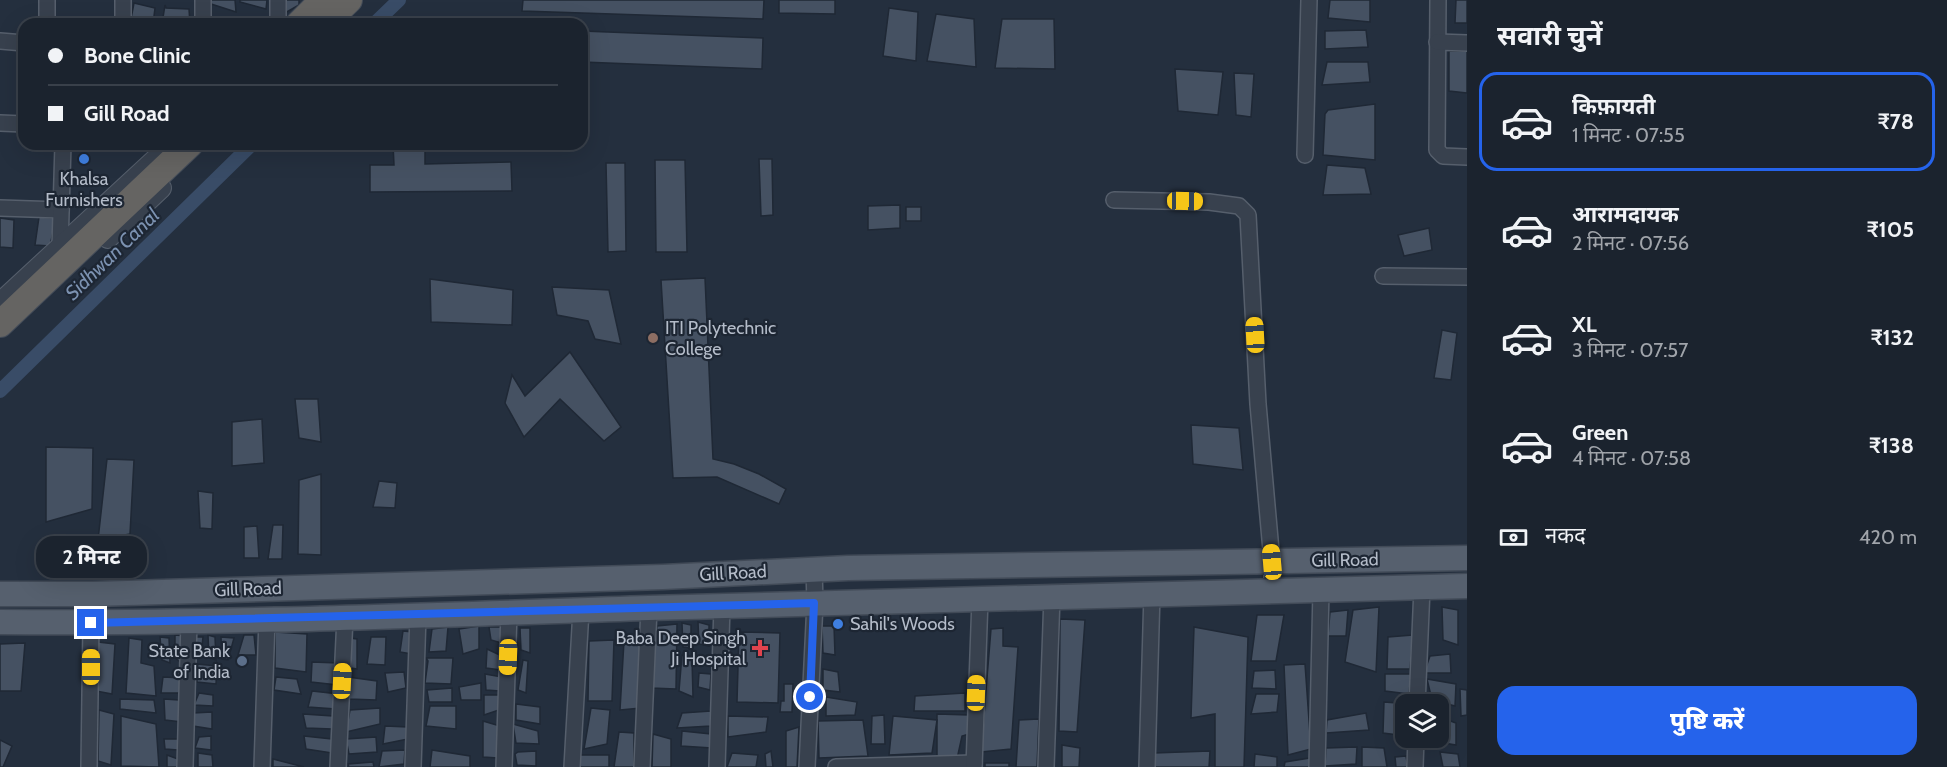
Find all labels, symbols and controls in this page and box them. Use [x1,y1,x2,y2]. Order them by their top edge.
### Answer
text: सवारी चुनें [1497,19,1602,52]
text: Bone Clinic [84,42,191,69]
text: किफ़ायती [1572,93,1656,120]
icon: car [1500,95,1554,149]
text: Gill Road [84,100,170,127]
text: ₹78 [1878,108,1914,135]
text: 1 मिनट · 07:55 [1572,123,1685,147]
marker: Khalsa Furnishers [77,152,91,166]
place label: Khalsa Furnishers [45,168,123,211]
car [1167,192,1203,210]
text: आरामदायक [1572,201,1679,228]
water label: Sidhwan Canal [60,203,164,305]
icon: car [1500,203,1554,257]
text: ₹105 [1867,216,1914,243]
text: 2 मिनट · 07:56 [1572,231,1689,255]
icon: car [1500,311,1554,365]
text: XL [1572,311,1597,338]
place label: ITI Polytechnic College [665,317,776,360]
car [1245,317,1265,353]
text: ₹132 [1870,324,1914,351]
marker: ITI Polytechnic College [646,331,660,345]
text: 3 मिनट · 07:57 [1572,338,1688,362]
icon: car [1500,419,1554,473]
text: Green [1572,419,1628,446]
text: ₹138 [1869,432,1914,459]
text: 4 मिनट · 07:58 [1572,446,1691,470]
icon: cash [1497,521,1530,554]
text: नकद [1545,522,1586,549]
text: 420 m [1859,525,1917,549]
callout: 2 मिनट [36,536,146,578]
car [1261,543,1283,581]
text: 2 मिनट [62,545,121,569]
street label: Gill Road [1311,548,1379,572]
street label: Gill Road [699,560,767,586]
street label: Gill Road [214,577,282,601]
route end [77,609,104,636]
place label: Sahil's Woods [850,613,955,635]
marker: Sahil's Woods [831,617,845,631]
place label: Baba Deep Singh Ji Hospital [615,627,747,670]
car [498,639,518,675]
marker: Baba Deep Singh Ji Hospital [751,639,769,657]
place label: State Bank of India [148,640,231,683]
car [82,649,100,685]
marker: State Bank of India [235,654,249,668]
car [332,663,352,699]
car [966,675,986,711]
route start [796,683,823,710]
button: पुष्टि करें [1497,686,1917,755]
map controls [1395,694,1449,748]
button: layers [1395,694,1449,748]

